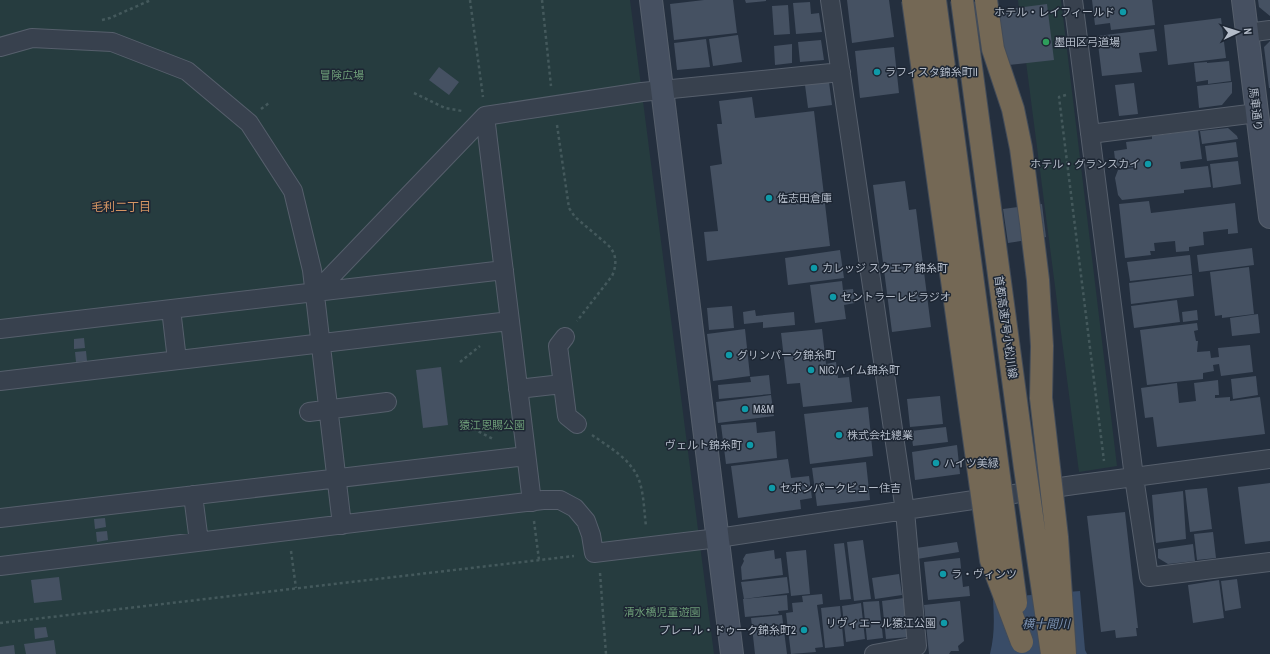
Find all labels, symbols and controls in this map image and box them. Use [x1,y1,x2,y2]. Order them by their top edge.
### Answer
place label: ホテル・レイフィールド [994,5,1115,19]
marker: ホテル・レイフィールド [1118,7,1128,17]
north arrow [1218,12,1258,52]
text: N [1241,28,1255,35]
place label: 墨田区弓道場 [1054,35,1120,49]
marker: 墨田区弓道場 [1041,37,1051,47]
place label: ラフィスタ錦糸町II [885,65,978,79]
marker: ラフィスタ錦糸町II [872,67,882,77]
park label: 冒険広場 [320,68,364,82]
street label: 馬車通り [1246,86,1266,132]
place label: ホテル・グランスカイ [1030,157,1140,171]
marker: ホテル・グランスカイ [1143,159,1153,169]
place label: 佐志田倉庫 [777,191,832,205]
marker: 佐志田倉庫 [764,193,774,203]
district label: 毛利二丁目 [91,199,151,215]
place label: カレッジ スクエア 錦糸町 [822,261,948,275]
marker: カレッジ スクエア 錦糸町 [809,263,819,273]
street label: 首都高速7号小松川線 [992,275,1020,379]
place label: セントラーレビラジオ [841,290,951,304]
marker: セントラーレビラジオ [828,292,838,302]
place label: グリンパーク錦糸町 [737,348,836,362]
marker: グリンパーク錦糸町 [724,350,734,360]
place label: NICハイム錦糸町 [819,363,900,377]
marker: NICハイム錦糸町 [806,365,816,375]
place label: M&M [753,402,774,416]
marker: M&M [740,404,750,414]
park label: 猿江恩賜公園 [459,418,525,432]
place label: 株式会社總業 [847,428,913,442]
marker: 株式会社總業 [834,430,844,440]
place label: ヴェルト錦糸町 [665,438,742,452]
marker: ヴェルト錦糸町 [745,440,755,450]
place label: ハイツ美緑 [944,456,999,470]
marker: ハイツ美緑 [931,458,941,468]
place label: セボンパークビュー住吉 [780,481,901,495]
marker: セボンパークビュー住吉 [767,483,777,493]
place label: ラ・ヴィンツ [951,567,1017,581]
marker: ラ・ヴィンツ [938,569,948,579]
park label: 清水橋児童遊園 [624,605,701,619]
place label: リヴィエール猿江公園 [826,616,936,630]
water label: 横十間川 [1022,616,1072,632]
marker: リヴィエール猿江公園 [939,618,949,628]
place label: プレール・ドゥーク錦糸町2 [659,623,796,637]
marker: プレール・ドゥーク錦糸町2 [799,625,809,635]

